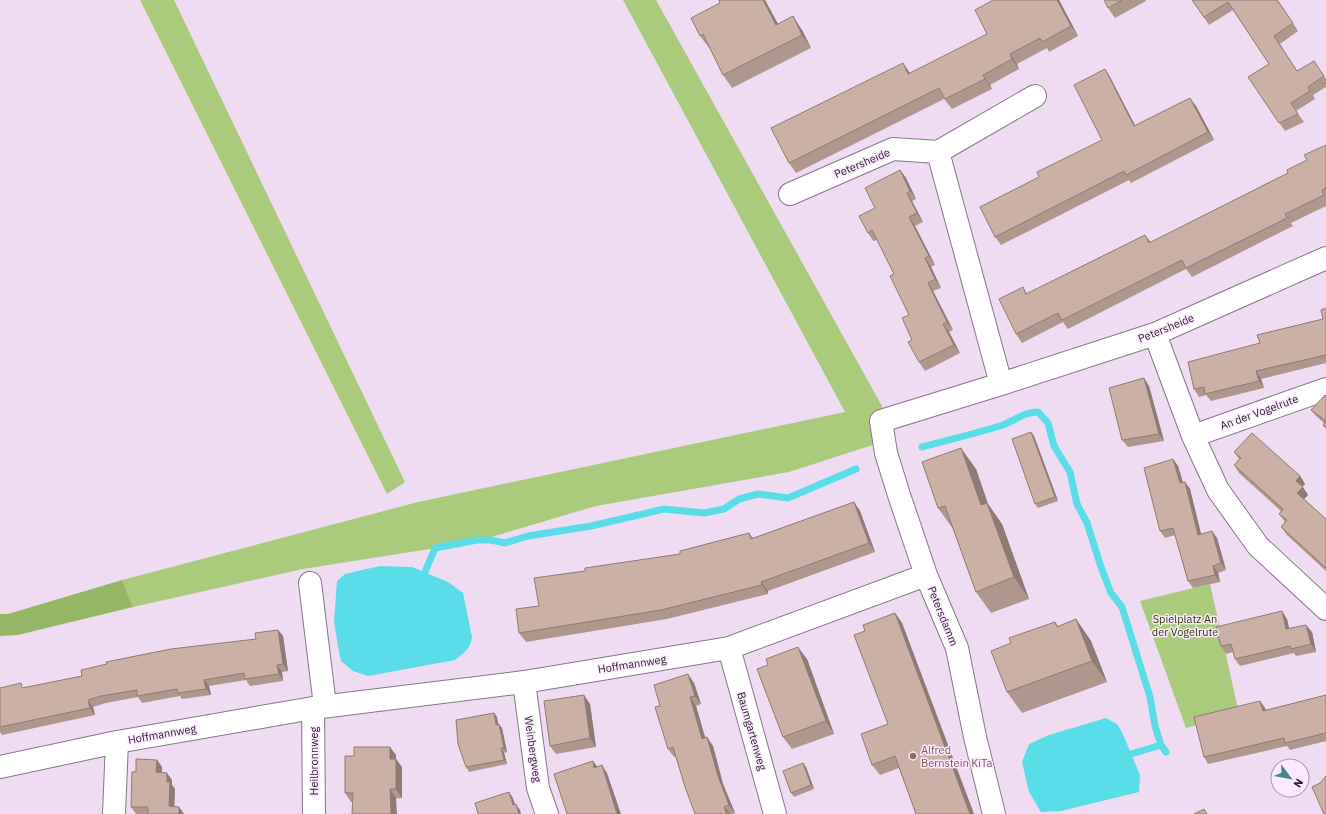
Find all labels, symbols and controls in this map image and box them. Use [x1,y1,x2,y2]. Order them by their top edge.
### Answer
street label: Petersheide [832,145,892,181]
street label: Petersheide [1136,310,1196,346]
street label: An der Vogelrute [1218,391,1300,433]
street label: Petersdamm [925,584,961,648]
park label: Spielplatz An der Vogelrute [1152,612,1218,639]
street label: Hoffmannweg [597,652,667,676]
street label: Baumgartenweg [734,690,770,772]
street label: Weinbergweg [521,715,545,783]
street label: Hoffmannweg [127,721,197,747]
street label: Heilbronnweg [307,726,321,795]
place label: Alfred Bernstein KiTa [921,743,992,770]
marker: Alfred Bernstein KiTa [908,751,918,761]
north arrow [1270,758,1310,798]
text: N [1290,776,1307,790]

